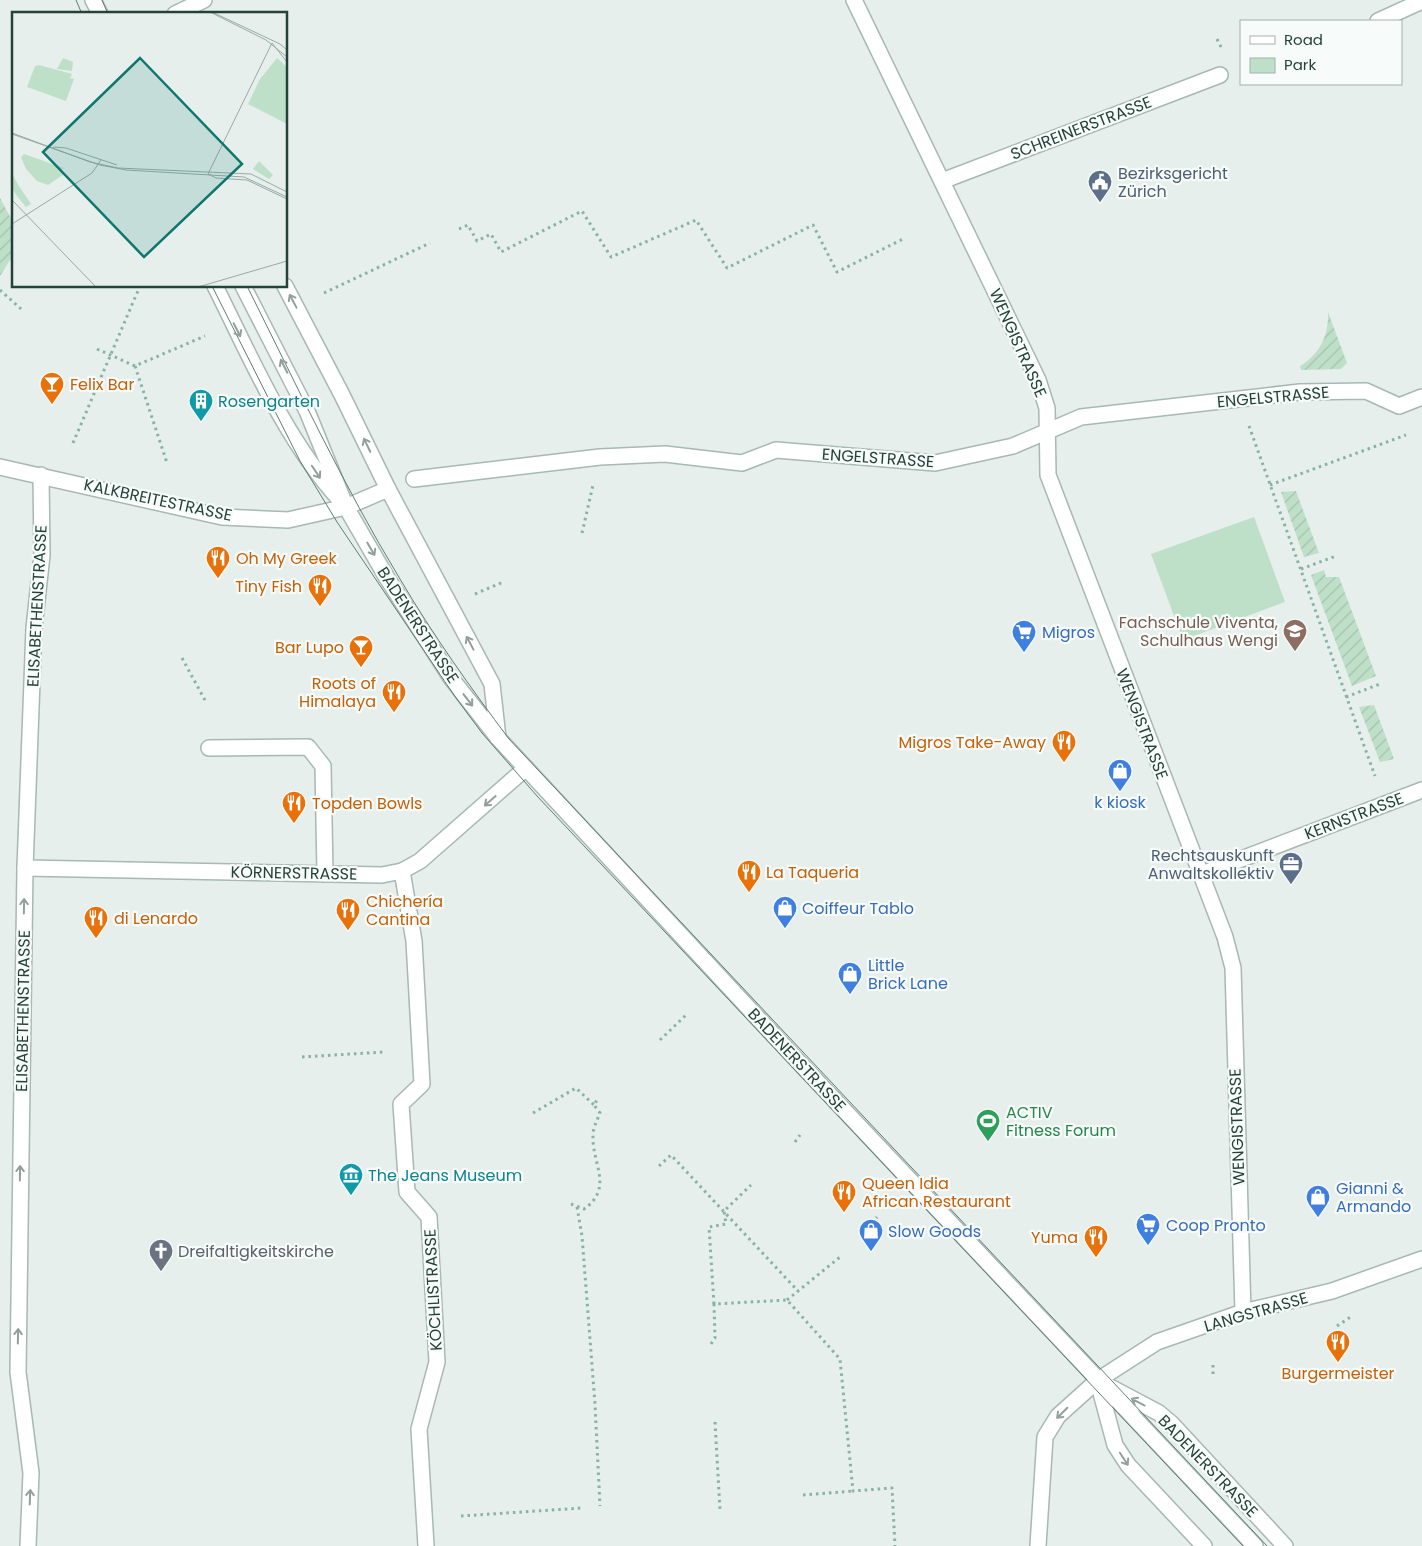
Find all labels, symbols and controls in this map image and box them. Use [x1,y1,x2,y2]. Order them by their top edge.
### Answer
inset map [12,12,288,288]
legend [1240,20,1402,85]
text: Road [1284,29,1323,50]
text: Park [1284,54,1316,75]
street label: SCHREINERSTRASSE [1007,90,1155,166]
place label: Bezirksgericht Zürich [1118,162,1228,203]
public building icon: Bezirksgericht Zürich [1087,169,1113,203]
street label: WENGISTRASSE [984,285,1052,401]
one-way arrow [287,294,297,308]
one-way arrow [233,322,242,337]
one-way arrow [279,359,289,374]
bar icon: Felix Bar [39,371,65,405]
place label: Felix Bar [70,373,134,396]
street label: ENGELSTRASSE [1216,381,1330,413]
building icon: Rosengarten [188,388,214,422]
place label: Rosengarten [218,390,320,413]
one-way arrow [362,438,371,453]
street label: ENGELSTRASSE [821,443,935,473]
one-way arrow [311,464,321,478]
street label: KALKBREITESTRASSE [82,473,234,527]
street label: ELISABETHENSTRASSE [21,525,53,687]
one-way arrow [366,542,376,556]
restaurant icon: Oh My Greek [205,545,231,579]
place label: Oh My Greek [236,547,337,570]
street label: BADENERSTRASSE [372,562,464,688]
restaurant icon: Tiny Fish [307,573,333,607]
place label: Tiny Fish [235,575,302,598]
place label: Fachschule Viventa, Schulhaus Wengi [1119,611,1278,652]
school or university icon: Fachschule Viventa, Schulhaus Wengi [1282,618,1308,652]
supermarket icon: Migros [1011,619,1037,653]
place label: Migros [1042,621,1095,644]
bar icon: Bar Lupo [348,634,374,668]
one-way arrow [465,635,475,650]
place label: Bar Lupo [275,636,344,659]
street label: WENGISTRASSE [1110,665,1174,783]
place label: Roots of Himalaya [299,672,376,713]
restaurant icon: Roots of Himalaya [381,679,407,713]
one-way arrow [463,693,474,706]
restaurant icon: Migros Take-Away [1051,729,1077,763]
place label: Migros Take-Away [898,731,1046,754]
shop icon: k kiosk [1107,758,1133,792]
street label: KERNSTRASSE [1301,787,1407,845]
restaurant icon: Topden Bowls [281,790,307,824]
place label: k kiosk [1094,791,1147,814]
place label: Topden Bowls [312,792,422,815]
one-way arrow [483,795,496,807]
place label: Rechtsauskunft Anwaltskollektiv [1148,844,1274,885]
office icon: Rechtsauskunft Anwaltskollektiv [1278,851,1304,885]
restaurant icon: La Taqueria [736,859,762,893]
street label: KÖRNERSTRASSE [230,860,358,886]
place label: La Taqueria [766,861,859,884]
place label: Chichería Cantina [366,890,443,931]
shop icon: Coiffeur Tablo [772,895,798,929]
restaurant icon: Chichería Cantina [335,897,361,931]
place label: Coiffeur Tablo [802,897,914,920]
one-way arrow [19,898,29,914]
restaurant icon: di Lenardo [83,905,109,939]
place label: di Lenardo [114,907,198,930]
street label: ELISABETHENSTRASSE [10,930,36,1092]
place label: Little Brick Lane [868,954,948,995]
shop icon: Little Brick Lane [837,961,863,995]
street label: BADENERSTRASSE [743,1003,851,1117]
street label: WENGISTRASSE [1223,1068,1251,1186]
place label: ACTIV Fitness Forum [1006,1101,1116,1142]
sports icon: ACTIV Fitness Forum [975,1108,1001,1142]
museum icon: The Jeans Museum [338,1162,364,1196]
place label: The Jeans Museum [368,1164,522,1187]
one-way arrow [15,1166,25,1182]
place label: Queen Idia African Restaurant [862,1172,1011,1213]
place label: Gianni & Armando [1336,1177,1411,1218]
restaurant icon: Queen Idia African Restaurant [831,1179,857,1213]
shop icon: Gianni & Armando [1305,1184,1331,1218]
supermarket icon: Coop Pronto [1135,1212,1161,1246]
place label: Coop Pronto [1166,1214,1266,1237]
shop icon: Slow Goods [858,1218,884,1252]
place label: Slow Goods [888,1220,981,1243]
restaurant icon: Yuma [1083,1224,1109,1258]
place label: Yuma [1031,1226,1078,1249]
street label: KÖCHLISTRASSE [418,1228,448,1352]
church icon: Dreifaltigkeitskirche [148,1238,174,1272]
place label: Dreifaltigkeitskirche [178,1240,334,1263]
street label: LANGSTRASSE [1201,1286,1311,1338]
one-way arrow [13,1328,23,1344]
restaurant icon: Burgermeister [1325,1329,1351,1363]
place label: Burgermeister [1281,1362,1395,1385]
one-way arrow [1132,1397,1146,1407]
one-way arrow [1056,1407,1068,1419]
street label: BADENERSTRASSE [1153,1410,1263,1522]
one-way arrow [1119,1452,1130,1466]
one-way arrow [26,1490,35,1506]

